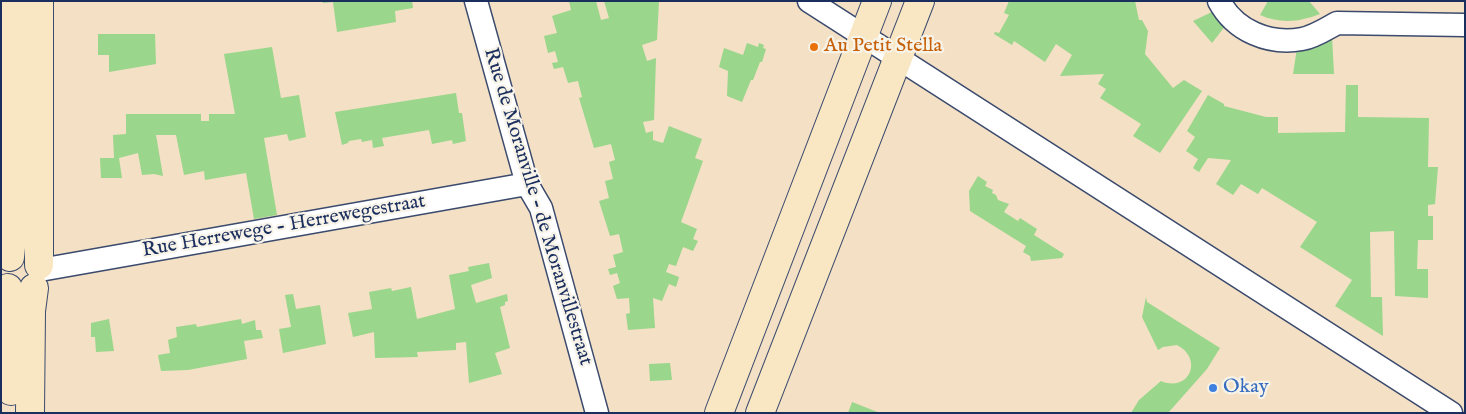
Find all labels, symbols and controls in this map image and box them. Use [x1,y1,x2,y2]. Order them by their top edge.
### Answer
place label: Au Petit Stella [824,35,942,59]
marker: Au Petit Stella [808,41,820,53]
street label: Rue de Moranville - de Moranvillestraat [477,45,597,369]
street label: Rue Herrewege - Herrewegestraat [141,190,427,264]
place label: Okay [1223,376,1268,400]
marker: Okay [1207,382,1219,394]

